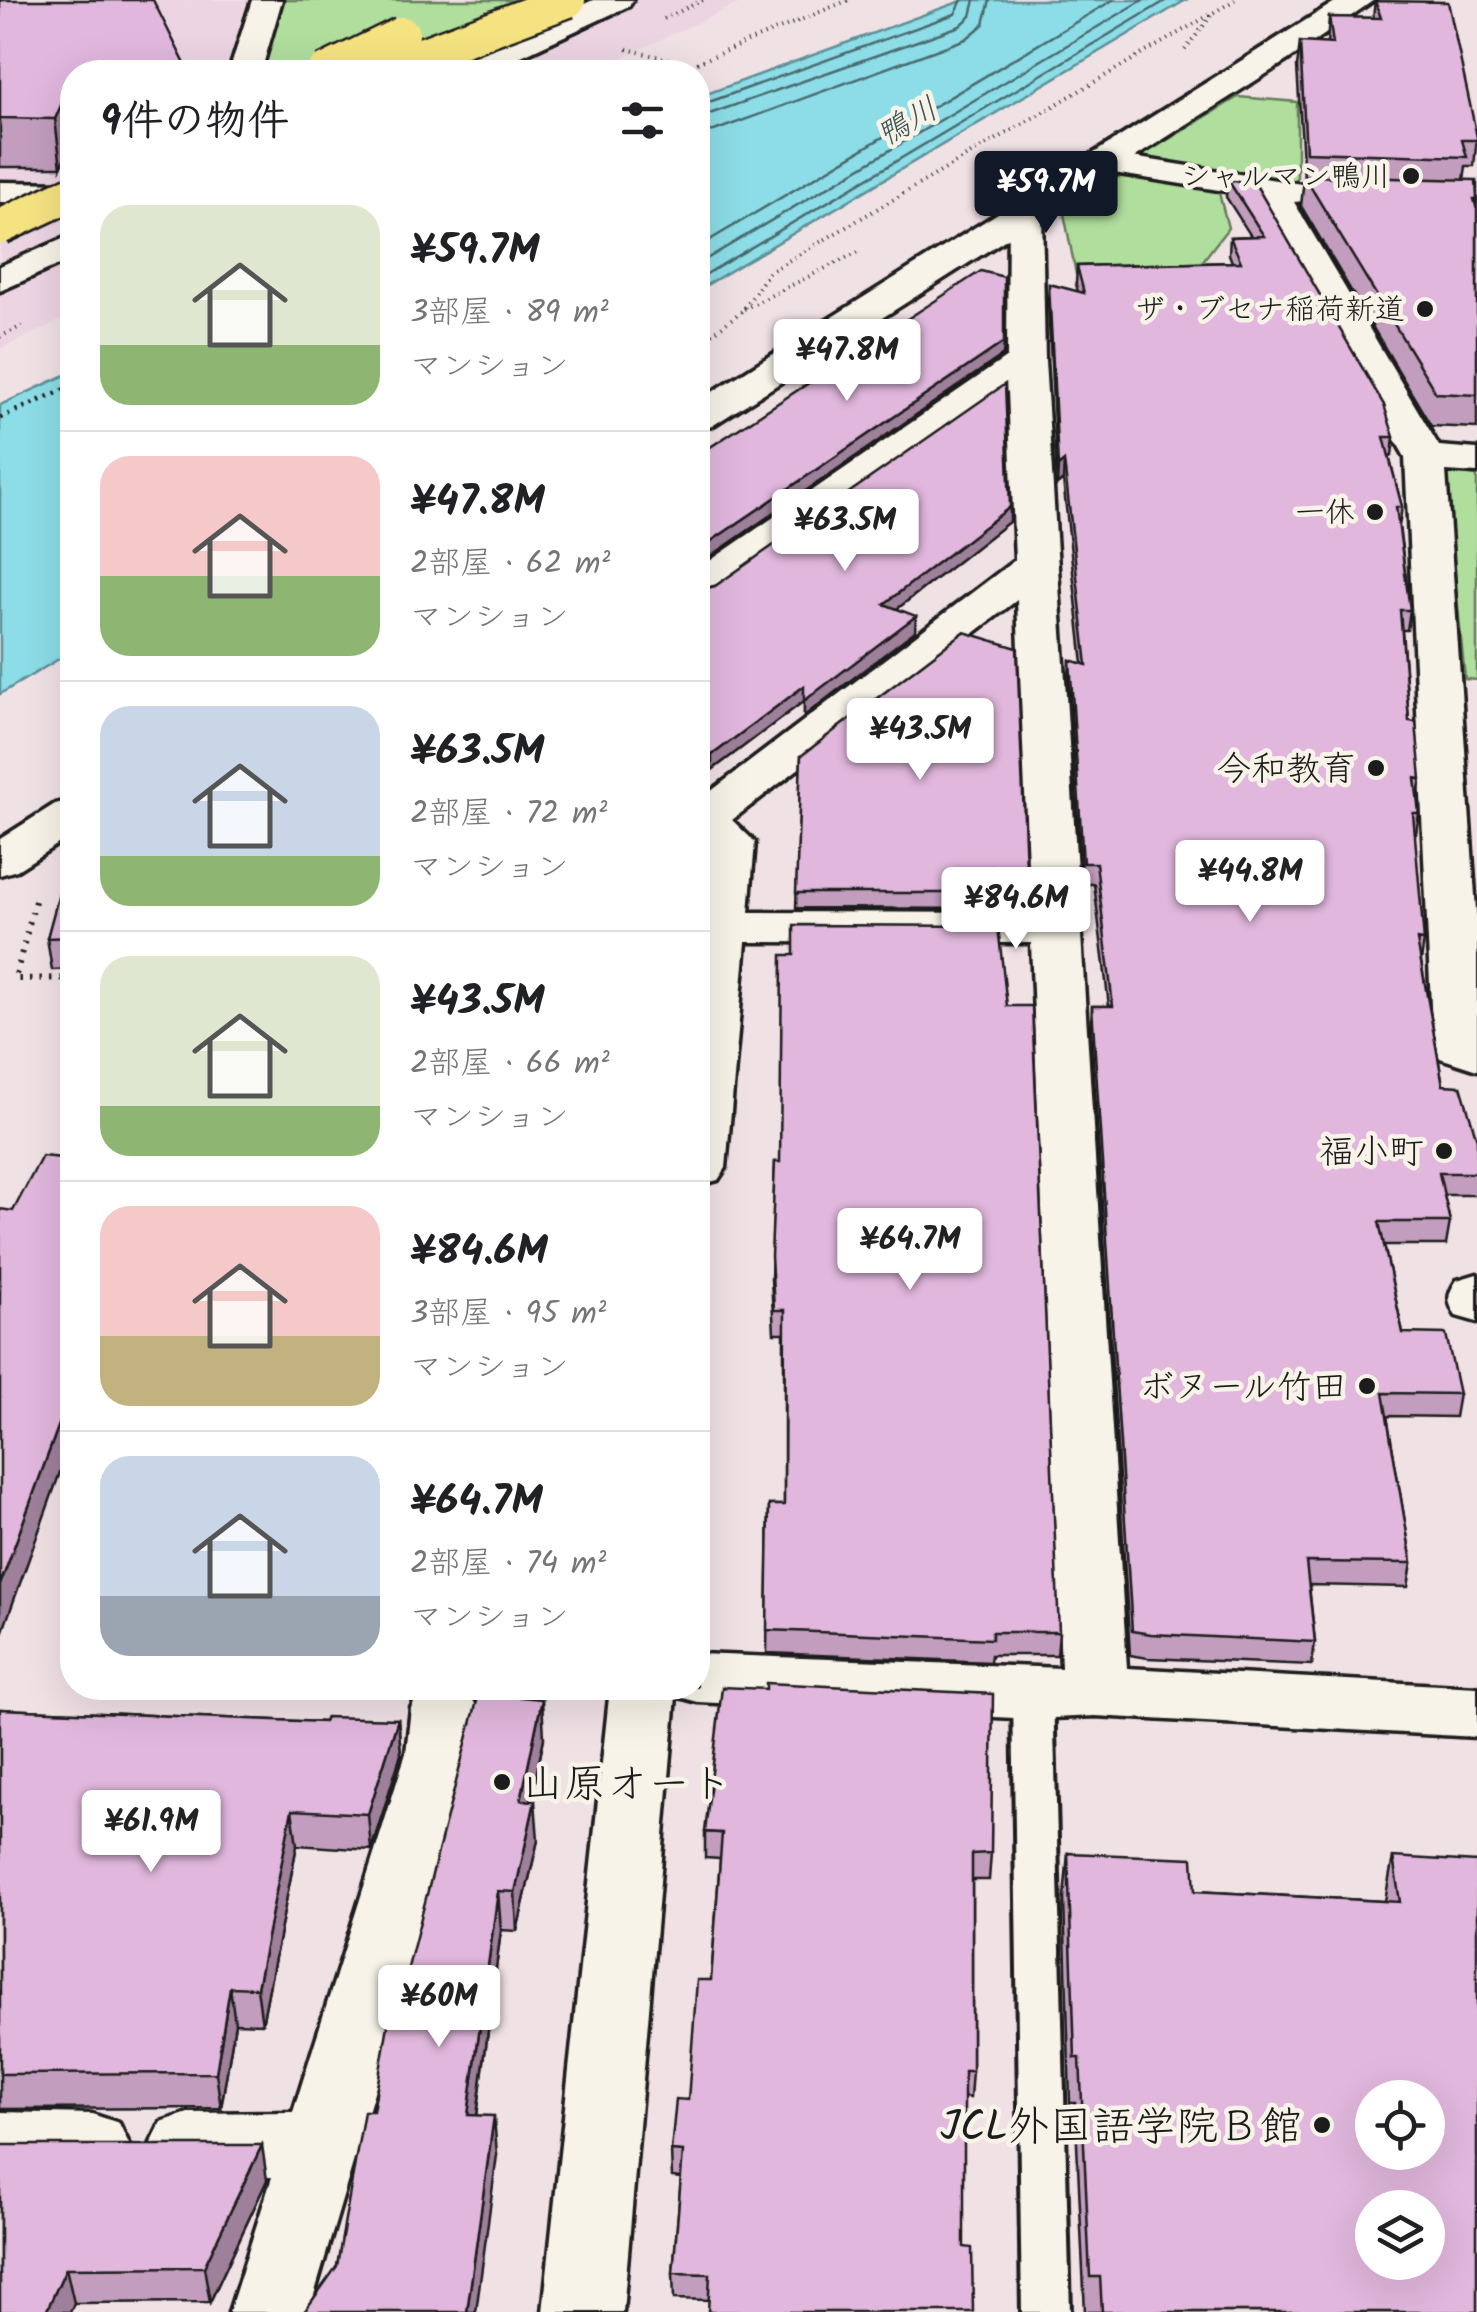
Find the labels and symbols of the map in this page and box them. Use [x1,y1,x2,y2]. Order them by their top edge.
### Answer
water label: 鴨川 [868,85,949,161]
pin: ¥59.7M [965,151,1127,236]
place label: シャルマン鴨川 [1180,154,1391,202]
marker: シャルマン鴨川 [1400,165,1422,187]
place label: ザ・ブセナ稲荷新道 [1135,287,1405,335]
marker: ザ・ブセナ稲荷新道 [1414,298,1436,320]
pin: ¥47.8M [766,319,928,404]
pin: ¥63.5M [764,489,926,574]
place label: 一休 [1295,490,1355,538]
marker: 一休 [1364,501,1386,523]
pin: ¥43.5M [839,698,1001,783]
place label: 今和教育 [1216,743,1356,799]
marker: 今和教育 [1365,757,1387,779]
pin: ¥44.8M [1169,840,1331,925]
pin: ¥84.6M [935,867,1097,952]
place label: 福小町 [1319,1126,1424,1182]
marker: 福小町 [1433,1140,1455,1162]
pin: ¥64.7M [829,1208,991,1293]
place label: ボヌール竹田 [1139,1361,1347,1417]
marker: ボヌール竹田 [1356,1375,1378,1397]
place label: 山原オート [522,1752,732,1819]
marker: 山原オート [491,1771,513,1793]
pin: ¥61.9M [70,1790,232,1875]
pin: ¥60M [380,1965,498,2050]
place label: JCL外国語学院Ｂ館 [940,2095,1302,2162]
marker: JCL外国語学院Ｂ館 [1311,2114,1333,2136]

